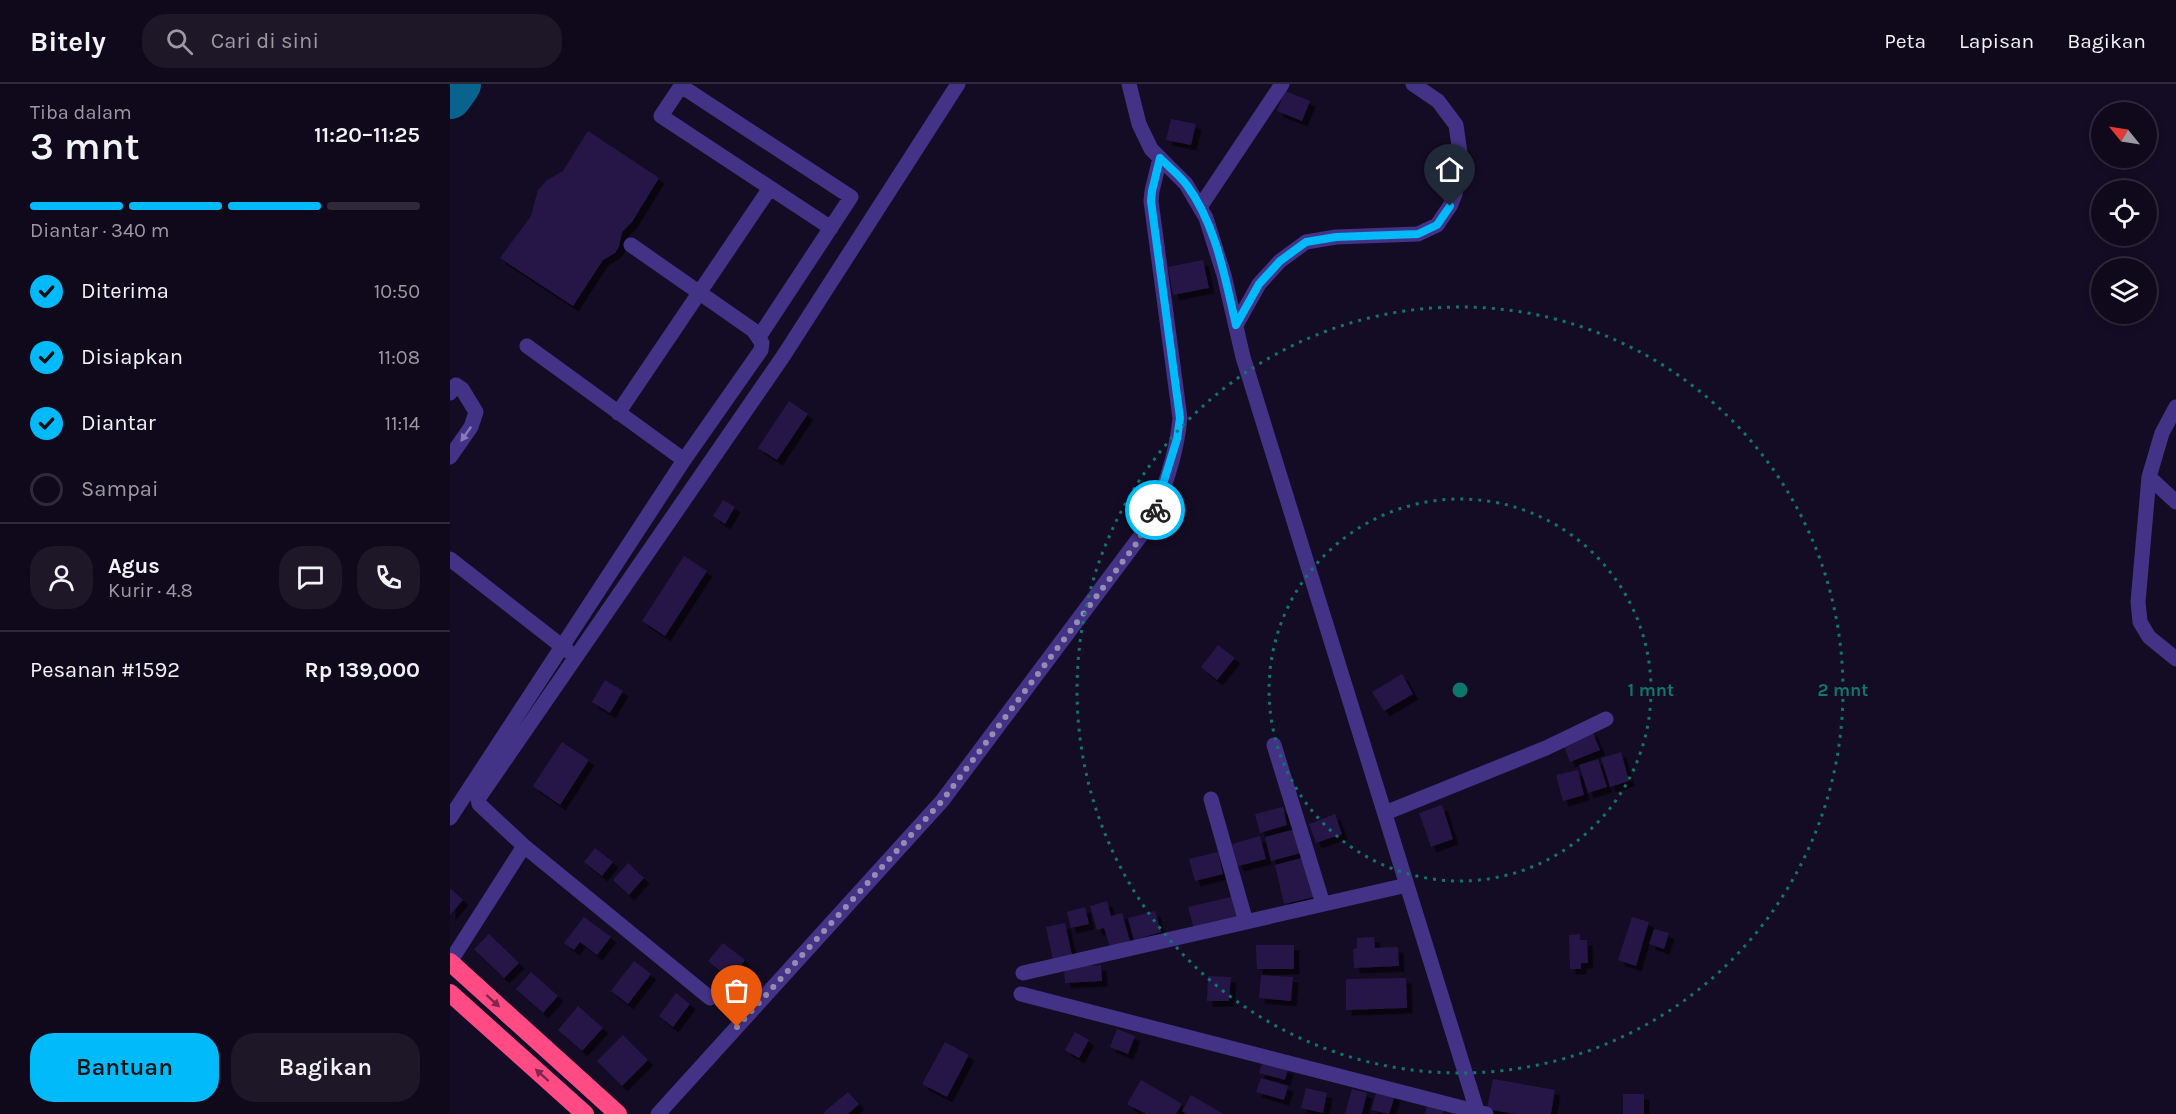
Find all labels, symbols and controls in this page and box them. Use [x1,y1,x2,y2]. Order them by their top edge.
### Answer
search box [142,14,562,68]
text: Bitely [30,25,106,58]
icon: search [163,25,196,58]
text: Cari di sini [211,28,319,54]
text: Peta [1884,29,1926,53]
text: Lapisan [1959,29,2034,53]
text: Bagikan [2067,29,2146,53]
text: Tiba dalam [30,101,132,124]
north arrow [2091,102,2157,168]
map controls [2091,102,2157,324]
text: 11:20–11:25 [314,122,420,148]
text: 3 mnt [30,123,140,169]
pin [1424,144,1475,206]
icon: home [1433,153,1466,186]
button: locate [2091,180,2157,246]
text: Diantar · 340 m [30,219,169,242]
button: layers [2091,258,2157,324]
icon: check [30,275,63,308]
text: Diterima [81,278,169,304]
text: 10:50 [374,280,420,303]
icon: check [30,341,63,374]
text: Disiapkan [81,344,183,370]
text: 11:08 [378,346,420,369]
icon: check [30,407,63,440]
text: Diantar [81,410,156,436]
text: 11:14 [384,412,420,435]
one-way arrow [460,426,472,442]
text: Sampai [81,476,159,502]
courier [1125,480,1185,540]
icon: bike [1139,494,1172,527]
button: person [30,546,93,609]
button: chat [279,546,342,609]
button: phone [357,546,420,609]
text: Agus [108,553,160,579]
text: Kurir · 4.8 [108,579,193,602]
text: Pesanan #1592 [30,657,180,683]
text: Rp 139,000 [305,657,420,683]
text: 1 mnt [1628,679,1674,701]
text: 2 mnt [1818,679,1868,701]
centre of rings [1450,680,1470,700]
pin [711,965,762,1027]
icon: bag [720,974,753,1007]
one-way arrow [486,994,501,1008]
button: Bantuan [30,1033,219,1102]
button: Bagikan [231,1033,420,1102]
one-way arrow [534,1068,549,1082]

